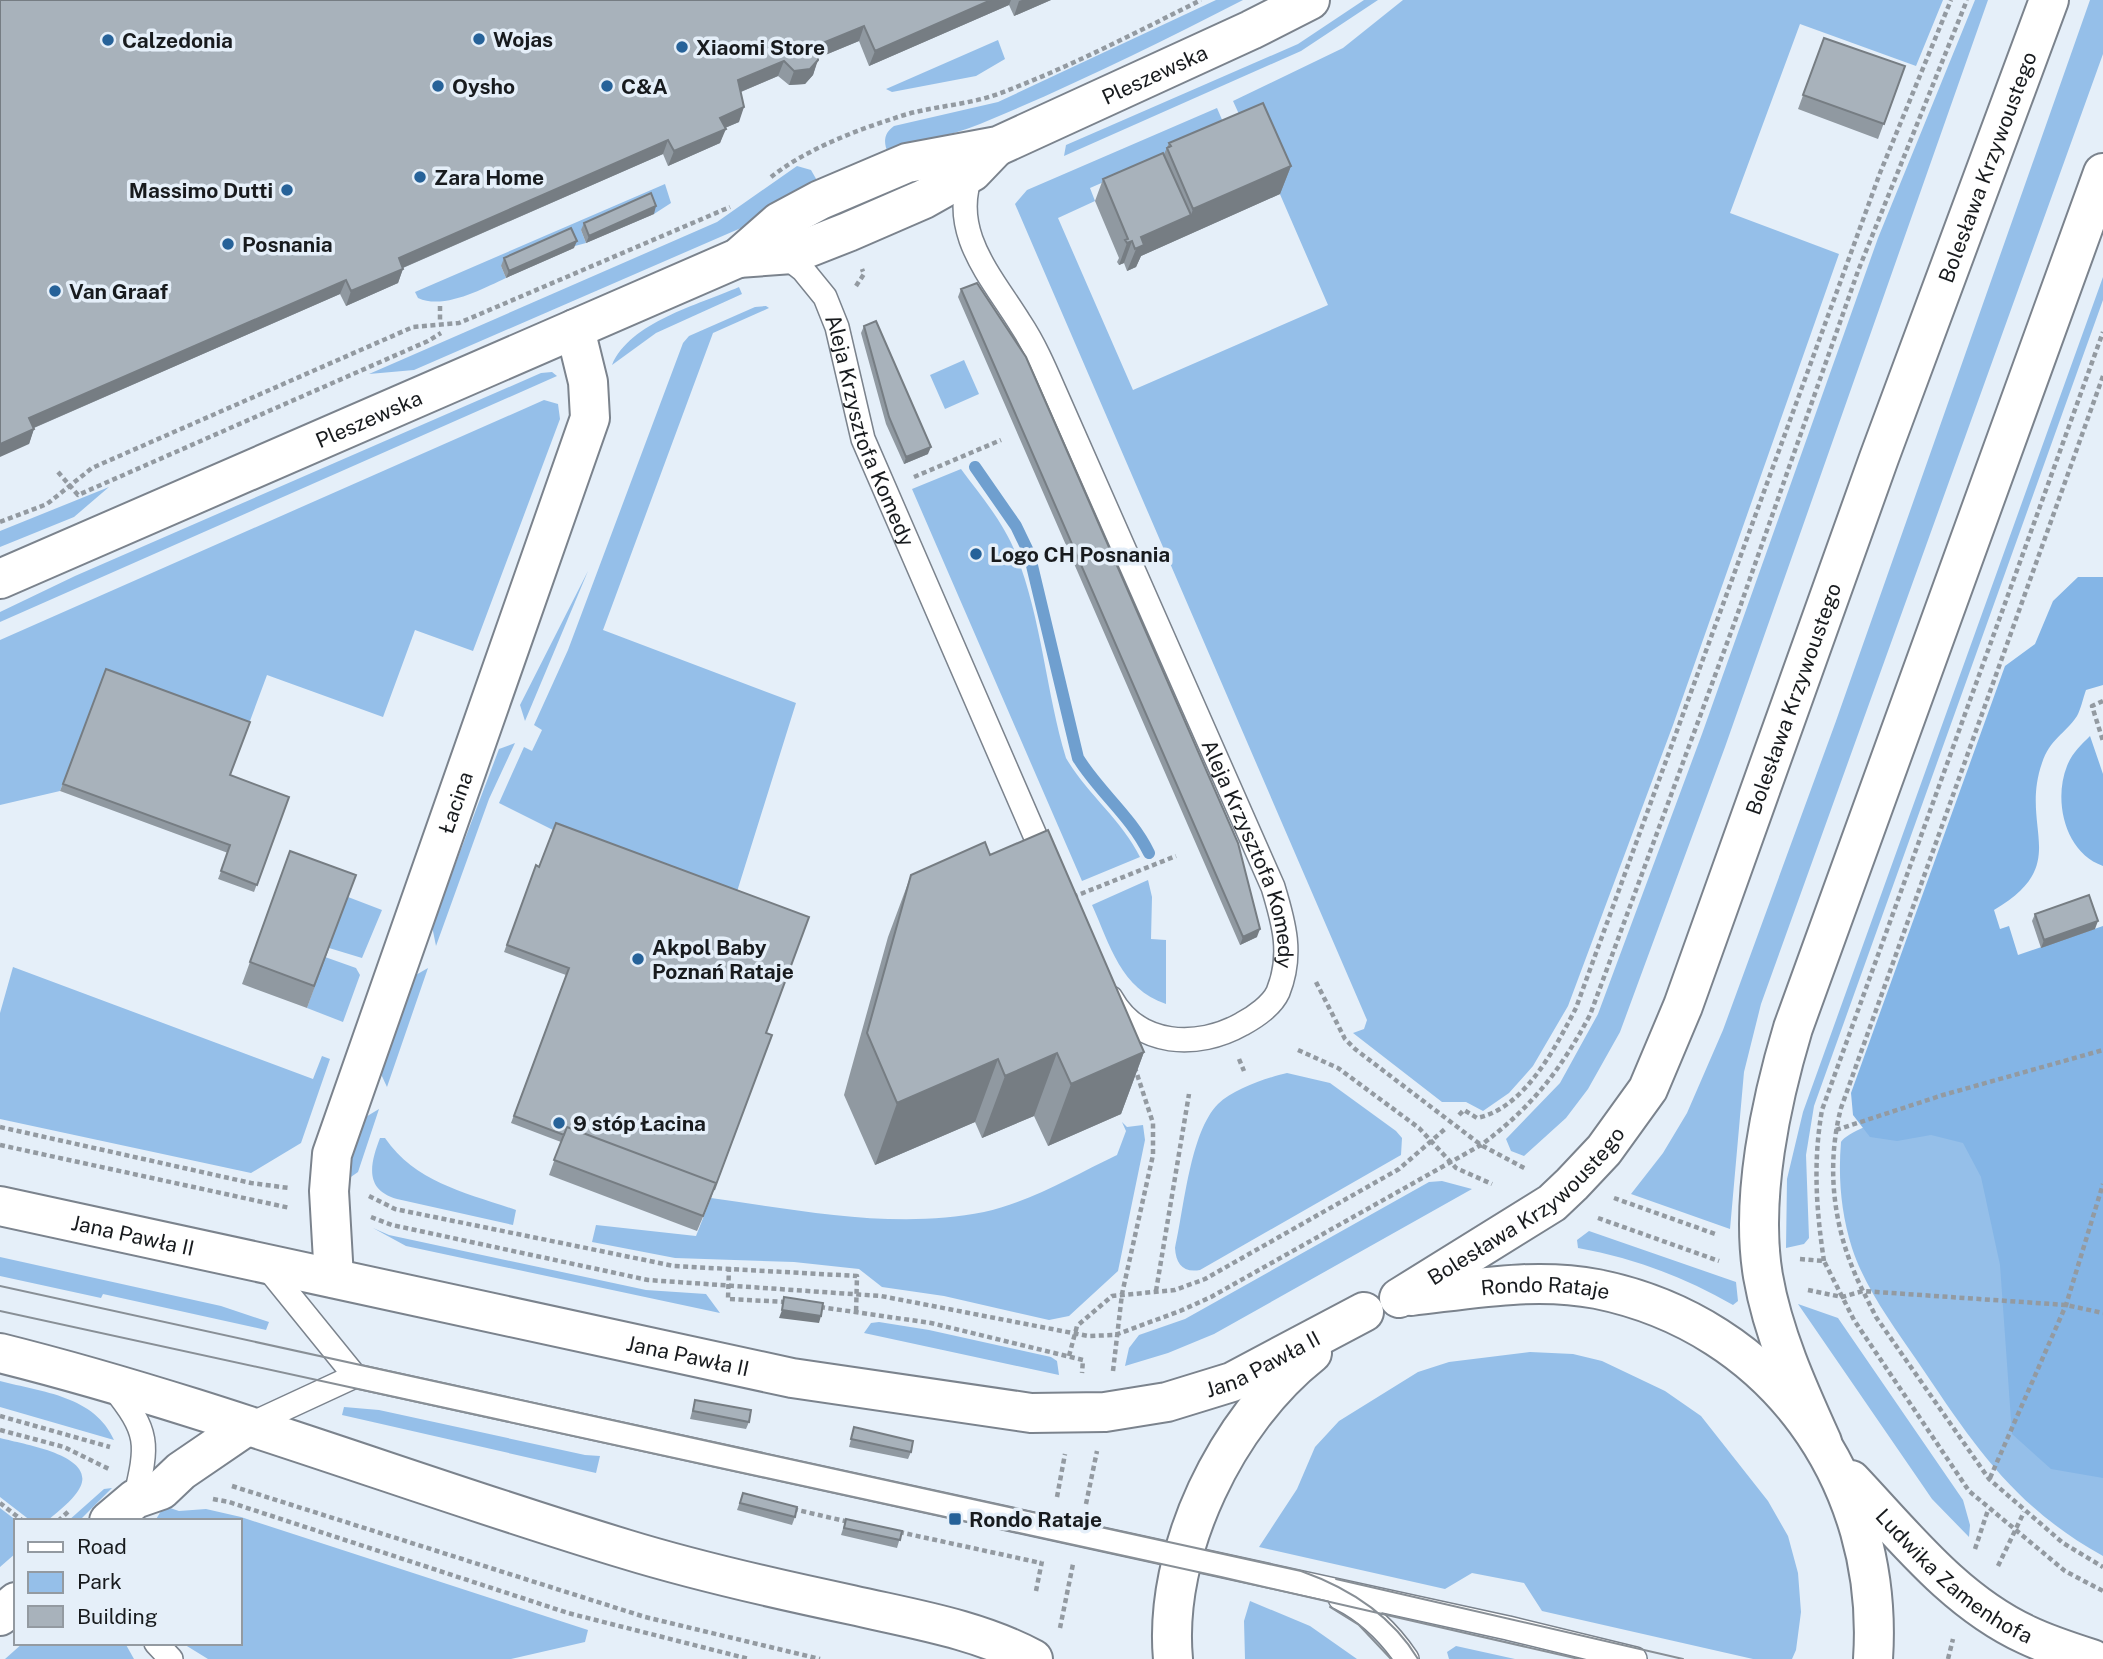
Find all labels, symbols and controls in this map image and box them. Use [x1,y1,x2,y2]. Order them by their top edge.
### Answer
place label: Wojas [493,27,553,52]
place label: Calzedonia [122,28,233,53]
marker: Wojas [471,31,487,47]
marker: Calzedonia [100,32,116,48]
place label: Xiaomi Store [696,35,825,60]
marker: Xiaomi Store [674,39,690,55]
street label: Pleszewska [1098,39,1211,109]
street label: Bolesława Krzywoustego [1933,48,2041,286]
place label: Oysho [452,74,515,99]
place label: C&A [621,74,668,99]
marker: Oysho [430,78,446,94]
marker: C&A [599,78,615,94]
place label: Zara Home [434,165,544,190]
marker: Zara Home [412,169,428,185]
place label: Massimo Dutti [129,178,273,203]
marker: Massimo Dutti [279,182,295,198]
place label: Posnania [242,232,333,257]
marker: Posnania [220,236,236,252]
place label: Van Graaf [69,279,168,304]
marker: Van Graaf [47,283,63,299]
street label: Aleja Krzysztofa Komedy [821,310,920,550]
street label: Pleszewska [312,385,426,453]
place label: Logo CH Posnania [990,542,1170,567]
marker: Logo CH Posnania [968,546,984,562]
street label: Bolesława Krzywoustego [1740,579,1846,818]
street label: Aleja Krzysztofa Komedy [1197,735,1298,970]
street label: Łacina [433,768,478,837]
place label: Akpol Baby Poznań Rataje [652,935,794,984]
marker: Akpol Baby Poznań Rataje [630,951,646,967]
place label: 9 stóp Łacina [573,1111,706,1136]
marker: 9 stóp Łacina [551,1115,567,1131]
street label: Bolesława Krzywoustego [1423,1122,1629,1290]
street label: Jana Pawła II [69,1209,197,1260]
street label: Rondo Rataje [1479,1271,1612,1304]
street label: Jana Pawła II [1202,1325,1324,1402]
street label: Jana Pawła II [624,1330,752,1381]
street label: Ludwika Zamenhofa [1871,1503,2037,1648]
place label: Rondo Rataje [969,1507,1102,1532]
marker: Rondo Rataje [947,1511,963,1527]
legend [14,1519,242,1645]
text: Road [77,1534,127,1559]
text: Park [77,1569,122,1594]
text: Building [77,1604,158,1629]

